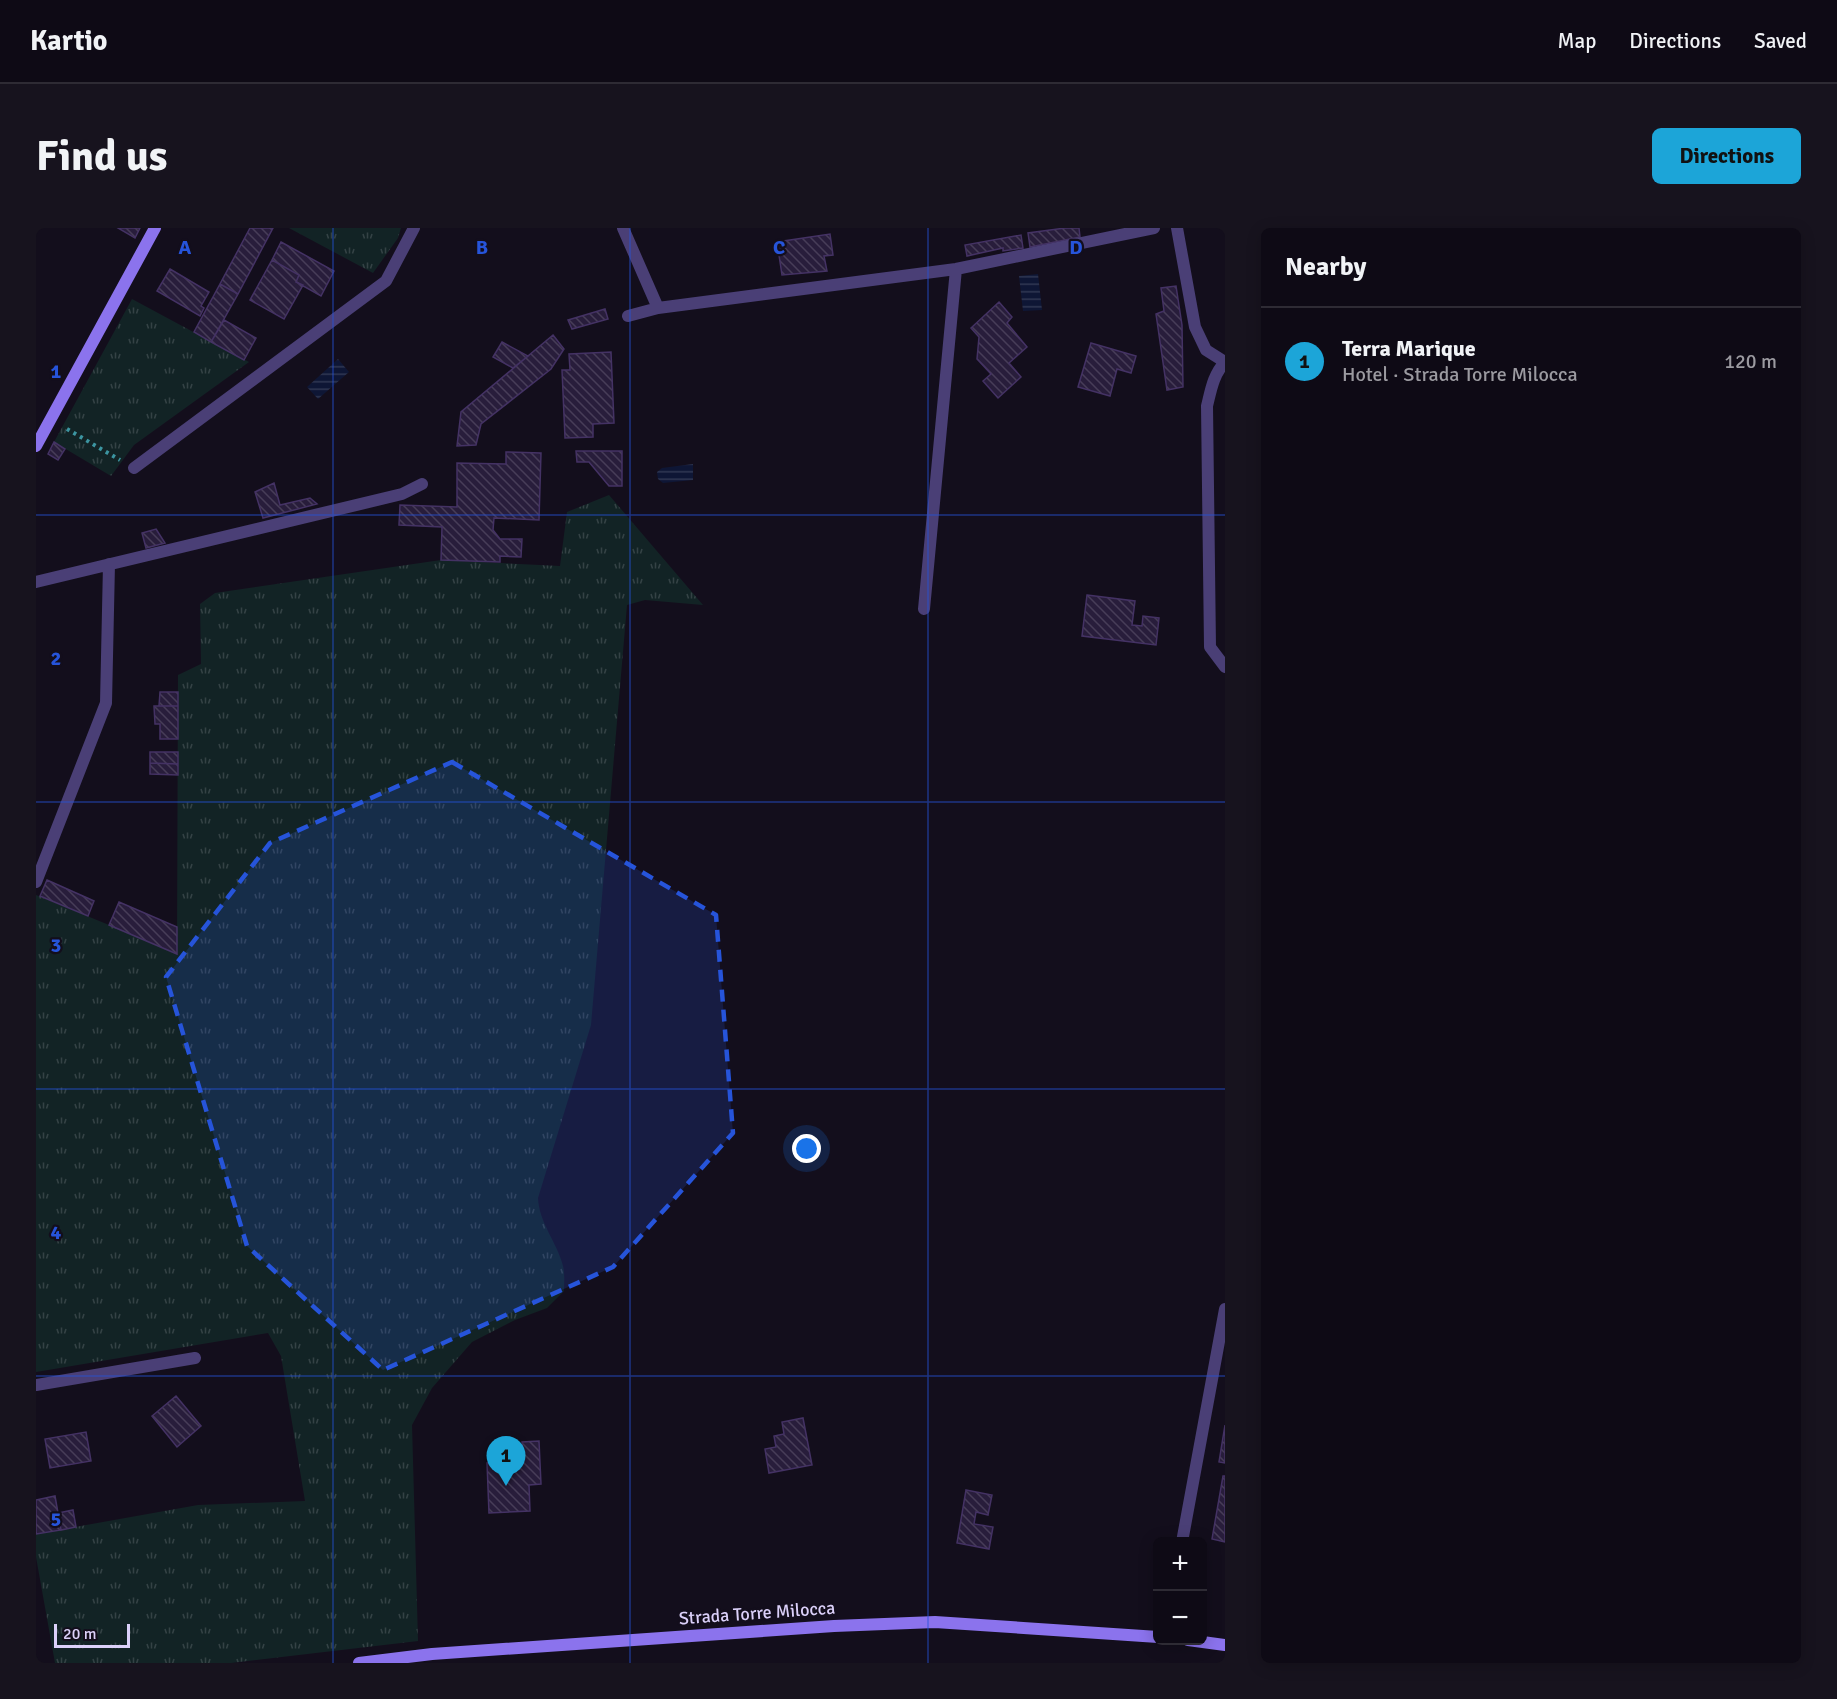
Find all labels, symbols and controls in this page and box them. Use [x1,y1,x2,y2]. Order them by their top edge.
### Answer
text: Kartio [30,24,107,58]
text: Map [1558,28,1596,54]
text: Directions [1629,28,1721,54]
text: Saved [1754,28,1807,54]
button: Directions [1652,128,1801,184]
text: Find us [36,131,167,182]
text: A [179,235,192,260]
text: B [476,235,488,260]
text: C [773,235,785,260]
text: D [1069,235,1083,260]
text: Nearby [1285,251,1366,283]
text: Terra Marique [1342,335,1476,362]
text: 1 [1299,349,1310,374]
text: 120 m [1724,349,1777,374]
text: 1 [51,359,62,384]
text: Hotel · Strada Torre Milocca [1342,362,1578,387]
text: 2 [51,646,61,671]
text: 3 [51,933,61,958]
your location [792,1134,821,1163]
text: 4 [51,1220,62,1245]
pin: 1 [486,1436,526,1486]
text: 5 [51,1507,61,1532]
map controls [1153,1537,1207,1645]
button: + [1153,1537,1207,1591]
button: − [1153,1591,1207,1645]
street label: Strada Torre Milocca [678,1597,836,1629]
scale bar [54,1621,130,1648]
text: 20 m [63,1624,97,1644]

